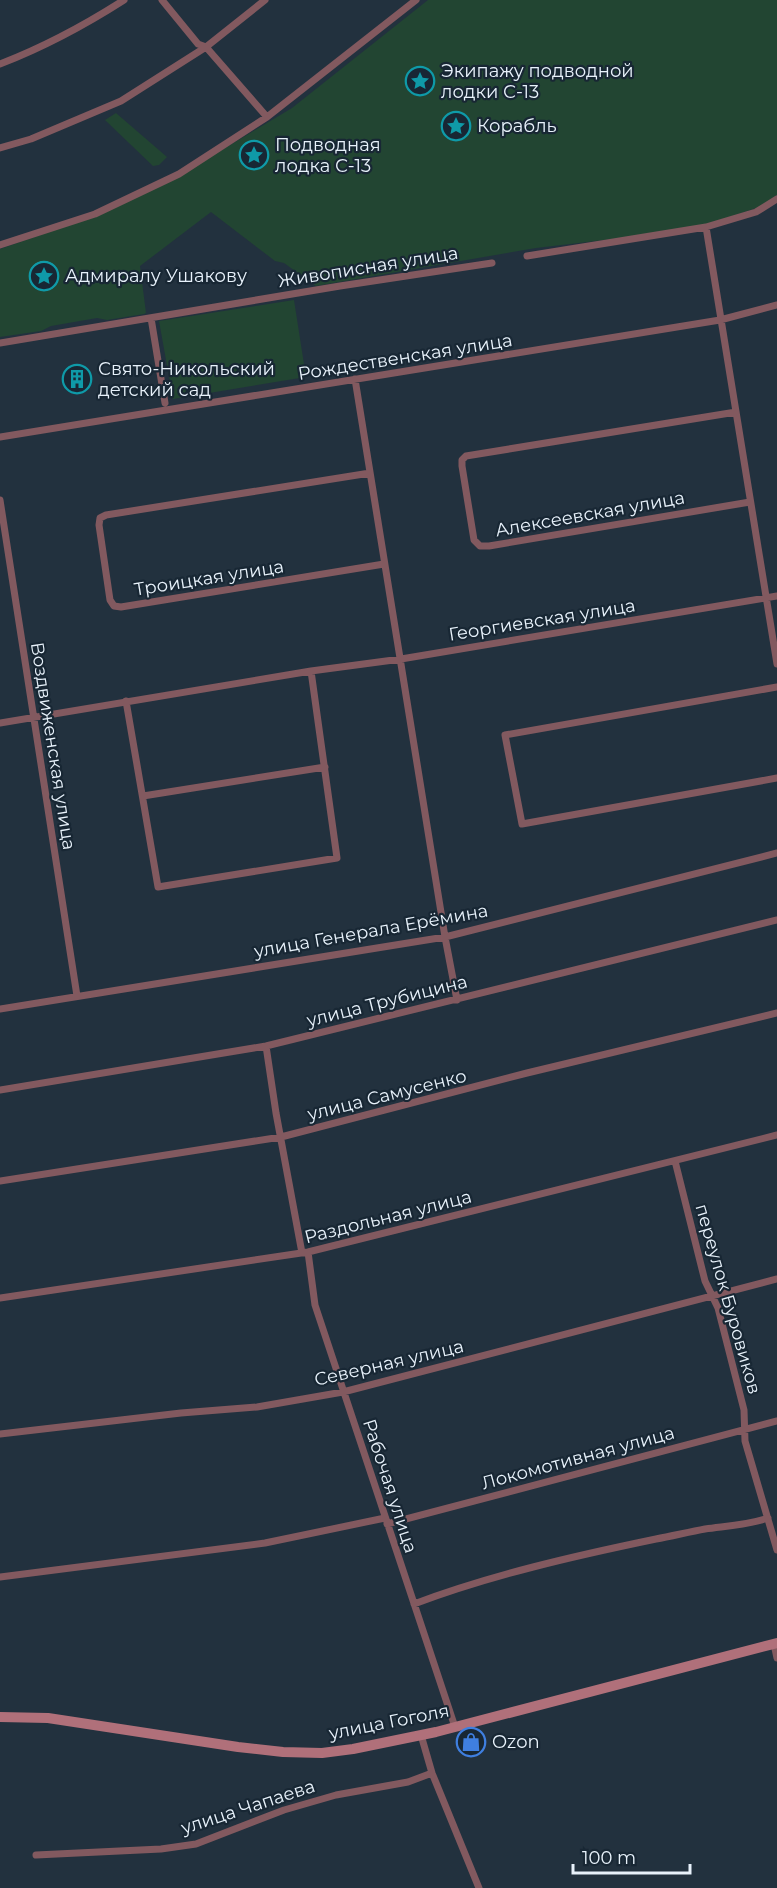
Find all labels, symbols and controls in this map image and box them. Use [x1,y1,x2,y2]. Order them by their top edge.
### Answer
place label: Экипажу подводной лодки С-13 [441,60,634,103]
place icon: Экипажу подводной лодки С-13 [404,65,436,97]
place icon: Корабль [440,110,472,142]
place label: Корабль [477,115,557,137]
place label: Подводная лодка С-13 [275,134,381,177]
place icon: Подводная лодка С-13 [238,139,270,171]
street label: Живописная улица [276,242,460,292]
place icon: Адмиралу Ушакову [28,260,60,292]
place label: Адмиралу Ушакову [65,265,247,287]
street label: Рождественская улица [296,329,514,385]
place label: Свято-Никольский детский сад [98,358,275,401]
building icon: Свято-Никольский детский сад [61,363,93,395]
street label: Алексеевская улица [494,487,686,541]
street label: Троицкая улица [133,555,285,601]
street label: Георгиевская улица [447,594,637,646]
street label: Воздвиженская улица [26,640,80,852]
street label: улица Генерала Ерёмина [251,900,490,963]
street label: улица Трубицина [303,970,470,1032]
street label: улица Самусенко [304,1065,469,1126]
street label: Раздольная улица [302,1186,474,1248]
street label: переулок Буровиков [690,1201,766,1397]
street label: Северная улица [312,1335,466,1391]
street label: Рабочая улица [358,1416,422,1556]
street label: Локомотивная улица [479,1422,677,1494]
street label: улица Гоголя [326,1700,451,1745]
shop icon: Ozon [455,1726,487,1758]
place label: Ozon [492,1731,540,1753]
street label: улица Чапаева [177,1775,318,1839]
scale bar [573,1837,690,1875]
text: 100 m [582,1847,636,1869]

